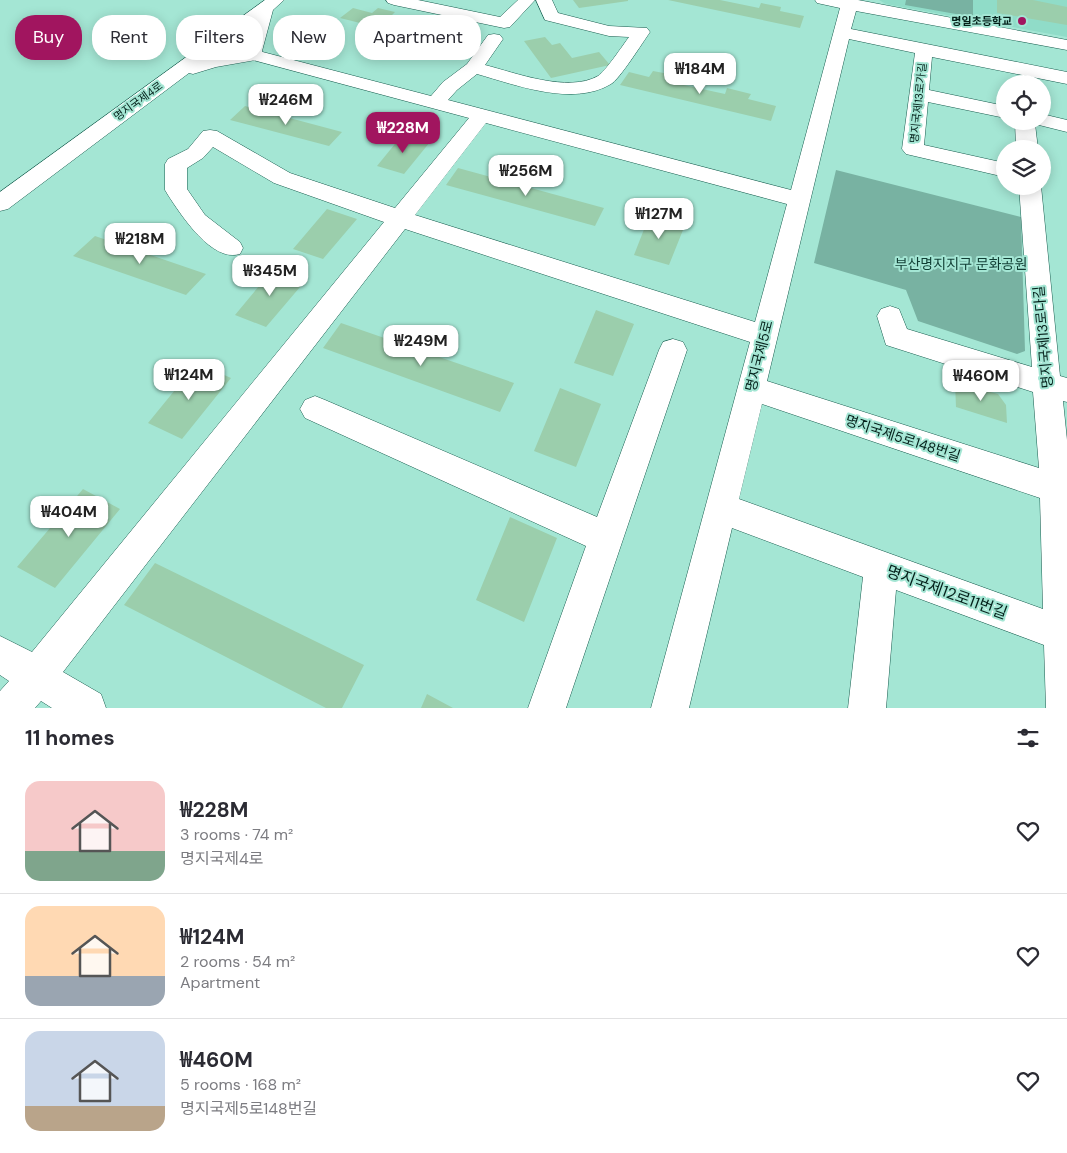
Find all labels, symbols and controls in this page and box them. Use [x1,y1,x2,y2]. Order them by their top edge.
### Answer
place label: 명일초등학교 [951,14,1012,28]
chip: Buy [15,15,82,60]
chip: Rent [92,15,166,60]
chip: Filters [176,15,263,60]
chip: New [273,15,345,60]
chip: Apartment [355,15,481,60]
marker: 명일초등학교 [1016,15,1028,27]
pin: ₩184M [665,52,735,95]
text: ₩184M [675,58,725,79]
street label: 명지국제13로가길 [907,62,929,144]
map controls [996,75,1051,195]
button: locate [996,75,1051,130]
street label: 명지국제4로 [111,79,165,123]
pin: ₩246M [251,84,321,126]
text: ₩246M [259,89,313,110]
pin: ₩228M [368,112,438,154]
text: ₩228M [377,117,429,138]
button: layers [996,140,1051,195]
pin: ₩256M [491,154,561,197]
text: ₩256M [500,160,552,181]
pin: ₩127M [624,198,694,240]
text: ₩127M [635,203,683,224]
pin: ₩218M [105,222,175,265]
text: ₩218M [116,228,164,249]
pin: ₩345M [235,254,305,297]
park label: 부산명지지구 문화공원 [895,255,1027,273]
text: ₩345M [243,260,297,281]
street label: 명지국제13로다길 [1030,285,1056,389]
street label: 명지국제5로 [741,318,777,394]
pin: ₩249M [386,324,456,367]
text: ₩249M [394,330,448,351]
pin: ₩124M [154,358,224,401]
pin: ₩460M [946,360,1016,402]
text: ₩124M [165,364,213,385]
text: ₩460M [953,365,1009,386]
street label: 명지국제5로148번길 [843,411,963,465]
pin: ₩404M [34,496,104,538]
text: ₩404M [41,501,97,522]
street label: 명지국제12로11번길 [884,560,1010,624]
text: 11 homes [25,724,115,752]
icon: filters [1014,724,1042,752]
text: ₩228M [180,796,248,824]
icon: home [65,801,125,861]
icon: heart [1014,817,1042,845]
text: 3 rooms · 74 m² [180,824,293,845]
text: 명지국제4로 [180,848,263,869]
text: ₩124M [180,923,244,951]
icon: home [65,926,125,986]
icon: heart [1014,942,1042,970]
text: 2 rooms · 54 m² [180,951,295,972]
text: Apartment [180,972,260,993]
text: ₩460M [180,1046,253,1074]
icon: home [65,1051,125,1111]
icon: heart [1014,1067,1042,1095]
text: 5 rooms · 168 m² [180,1074,301,1095]
text: 명지국제5로148번길 [180,1098,317,1119]

